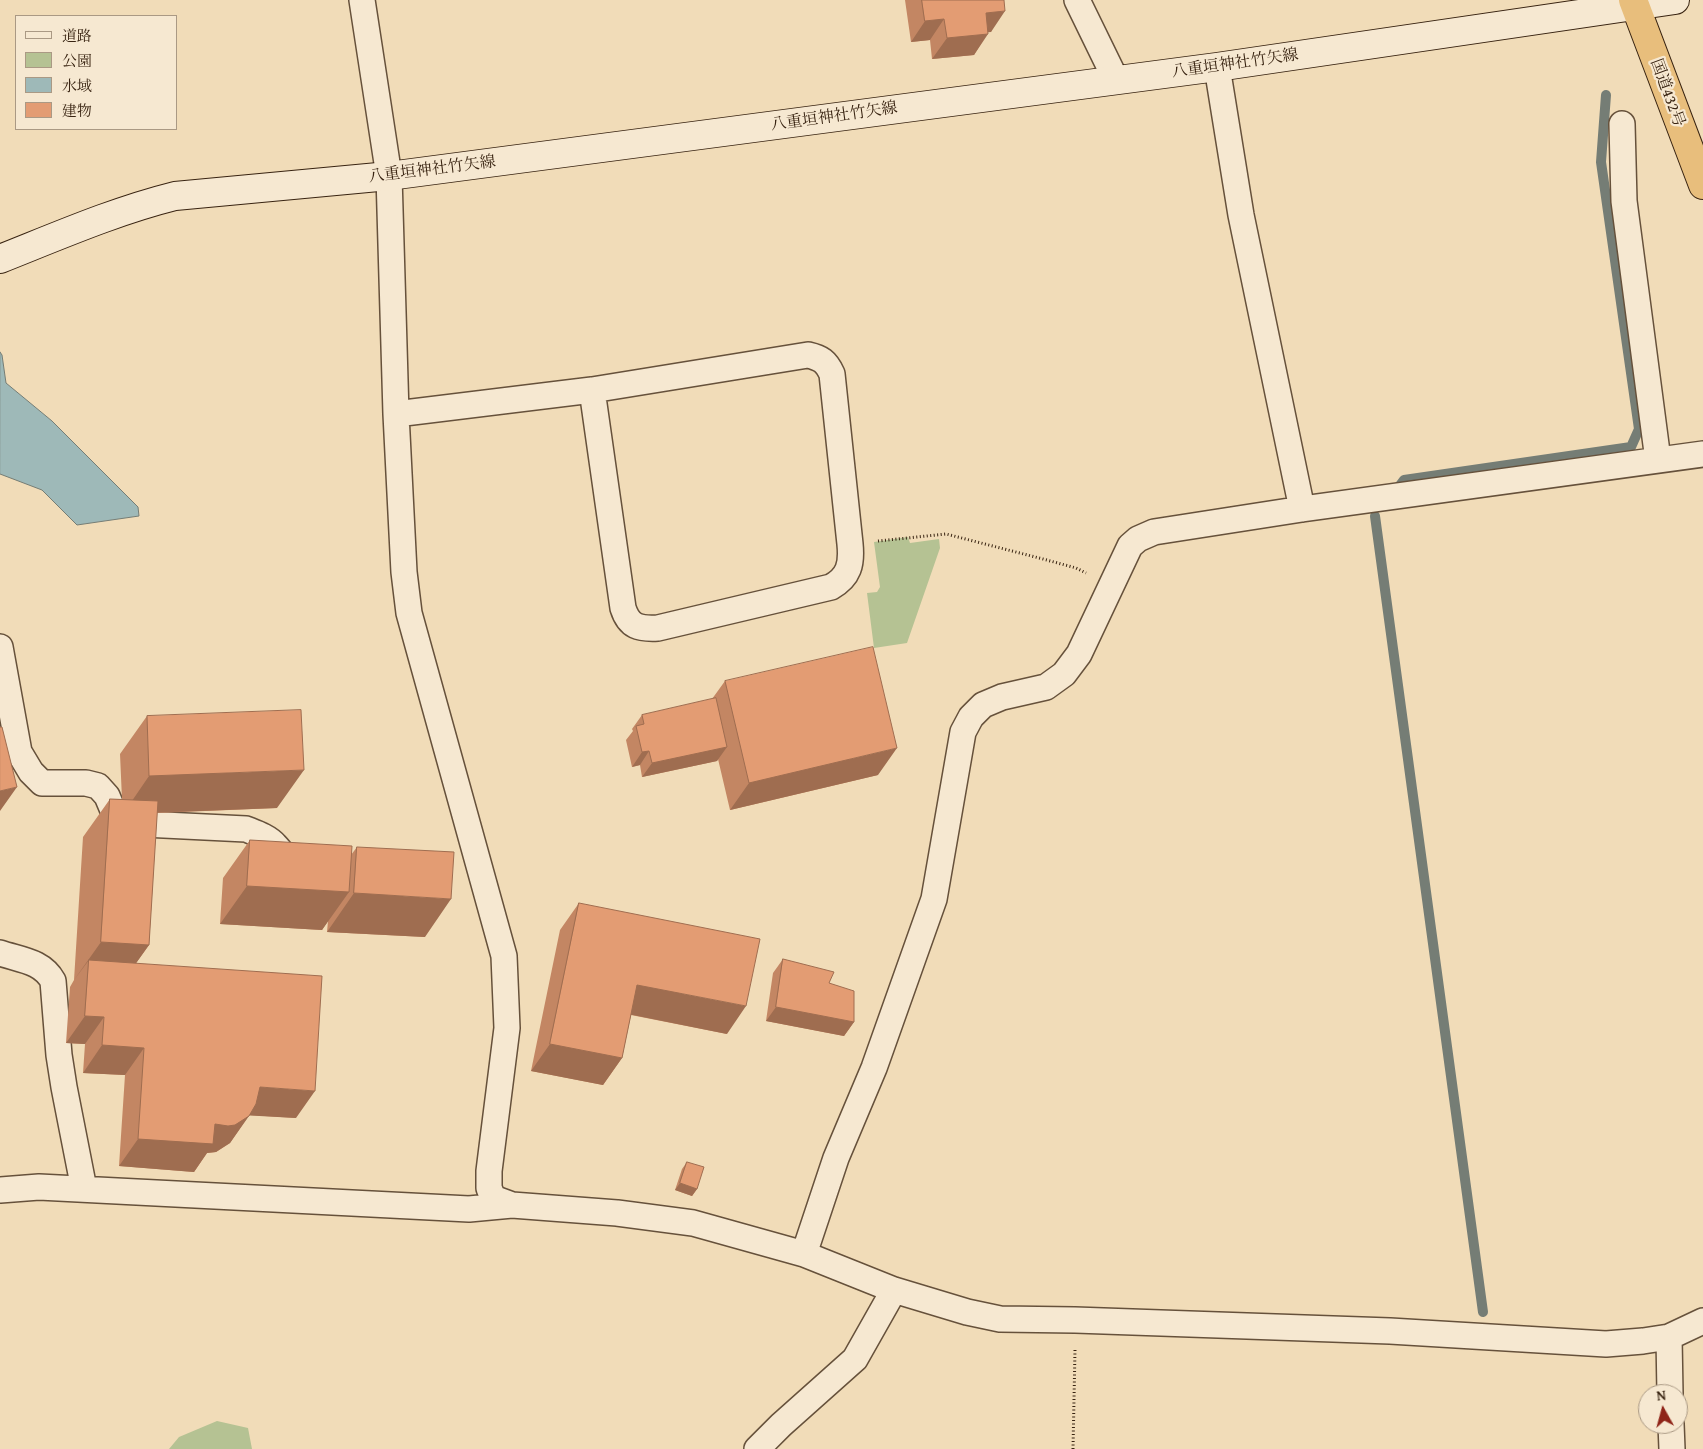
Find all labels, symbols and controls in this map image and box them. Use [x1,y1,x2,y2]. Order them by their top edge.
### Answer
legend [15,15,178,130]
text: 道路 [62,25,92,46]
street label: 八重垣神社竹矢線 [1170,46,1300,82]
text: 公園 [62,50,92,71]
street label: 国道432号 [1646,56,1688,130]
text: 水域 [62,75,92,96]
street label: 八重垣神社竹矢線 [769,99,899,135]
text: 建物 [62,100,92,121]
street label: 八重垣神社竹矢線 [367,153,497,187]
north arrow [1638,1384,1688,1434]
text: N [1655,1385,1667,1406]

